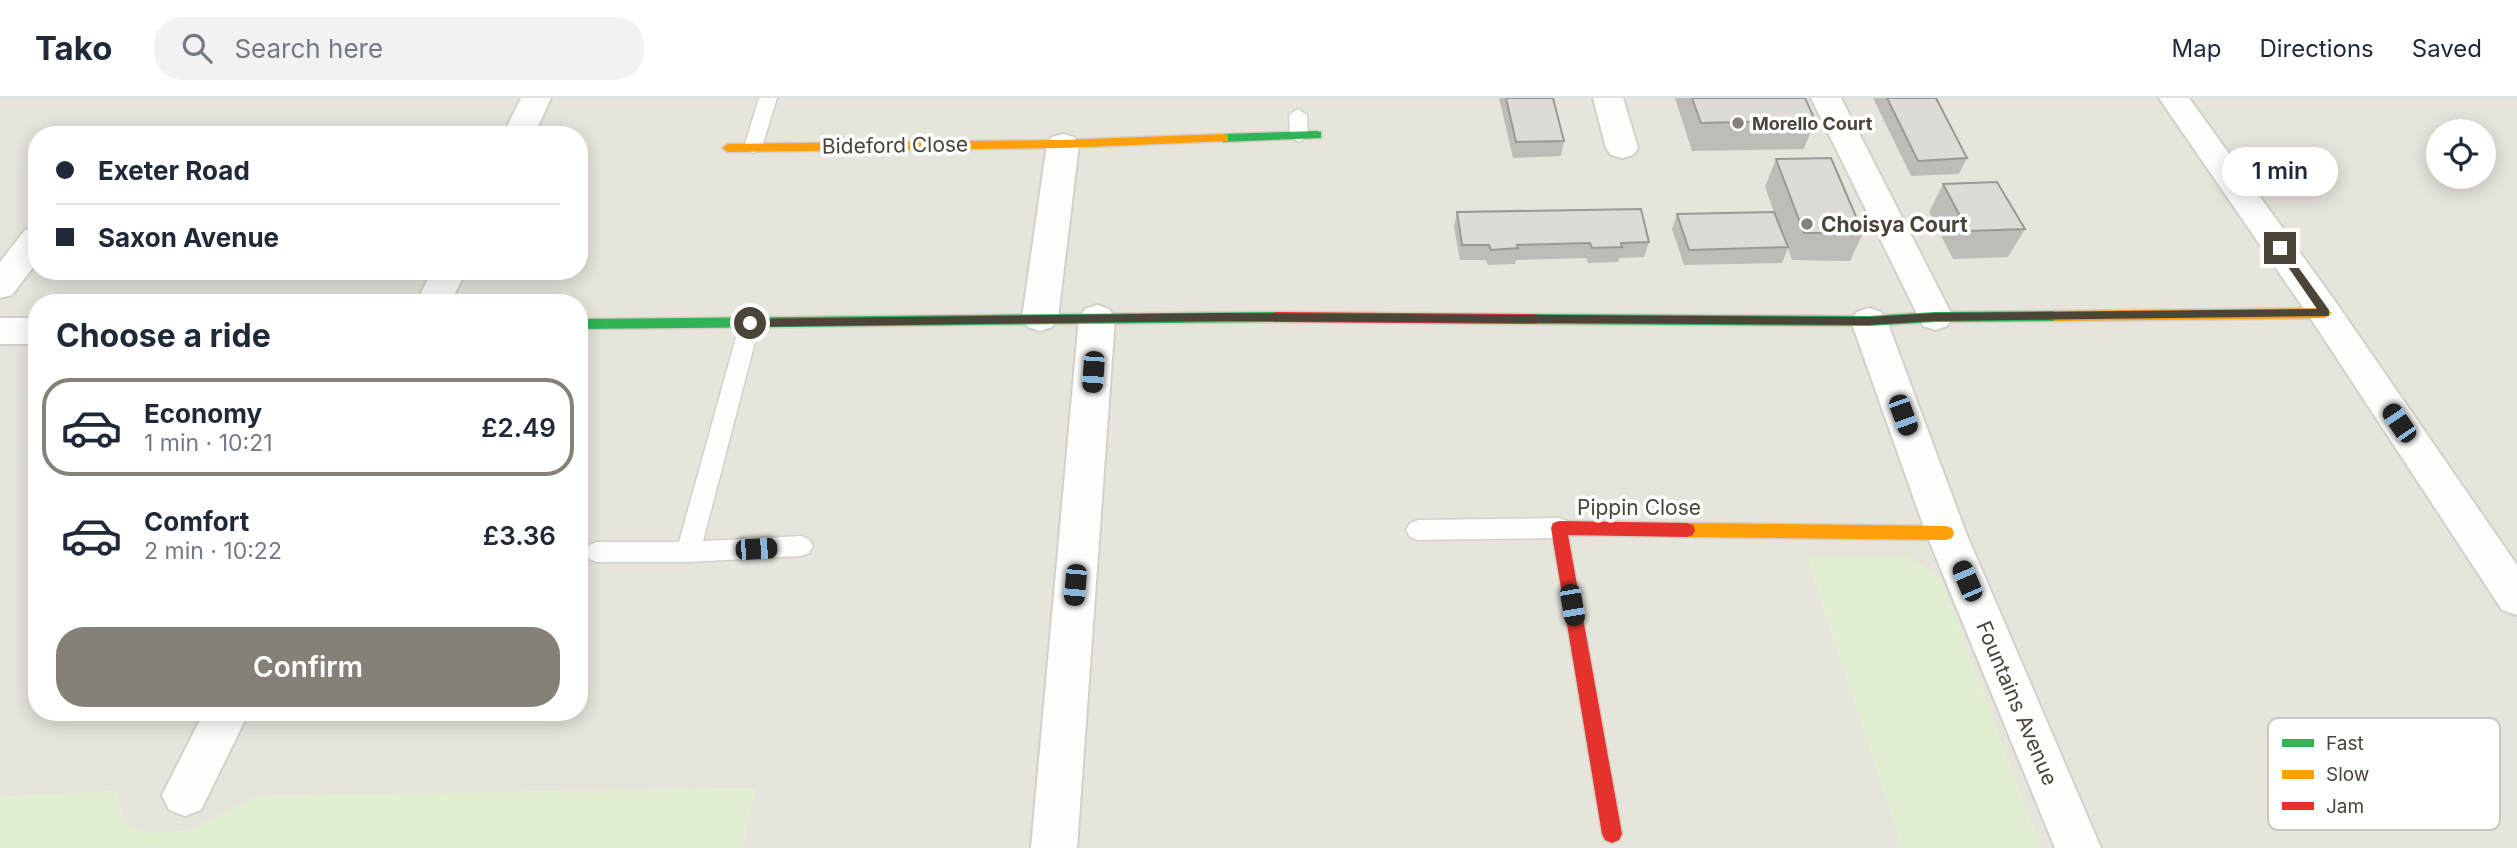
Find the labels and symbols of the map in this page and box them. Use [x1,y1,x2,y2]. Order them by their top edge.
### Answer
place label: Morello Court [1752,113,1873,134]
marker: Morello Court [1730,115,1746,131]
street label: Bideford Close [822,131,968,159]
callout: 1 min [2222,146,2338,195]
place label: Choisya Court [1821,212,1968,237]
marker: Choisya Court [1799,216,1815,232]
route end [2264,232,2296,264]
route start [734,307,766,339]
car [1082,350,1105,394]
car [1886,392,1921,438]
car [2379,400,2420,446]
street label: Pippin Close [1577,495,1701,520]
car [735,537,778,561]
car [1950,558,1985,604]
car [1063,563,1088,607]
car [1559,582,1586,628]
street label: Fountains Avenue [1971,617,2063,789]
legend [2268,718,2500,830]
text: Fast [2326,732,2364,755]
text: Slow [2326,763,2369,786]
text: Jam [2326,795,2364,818]

